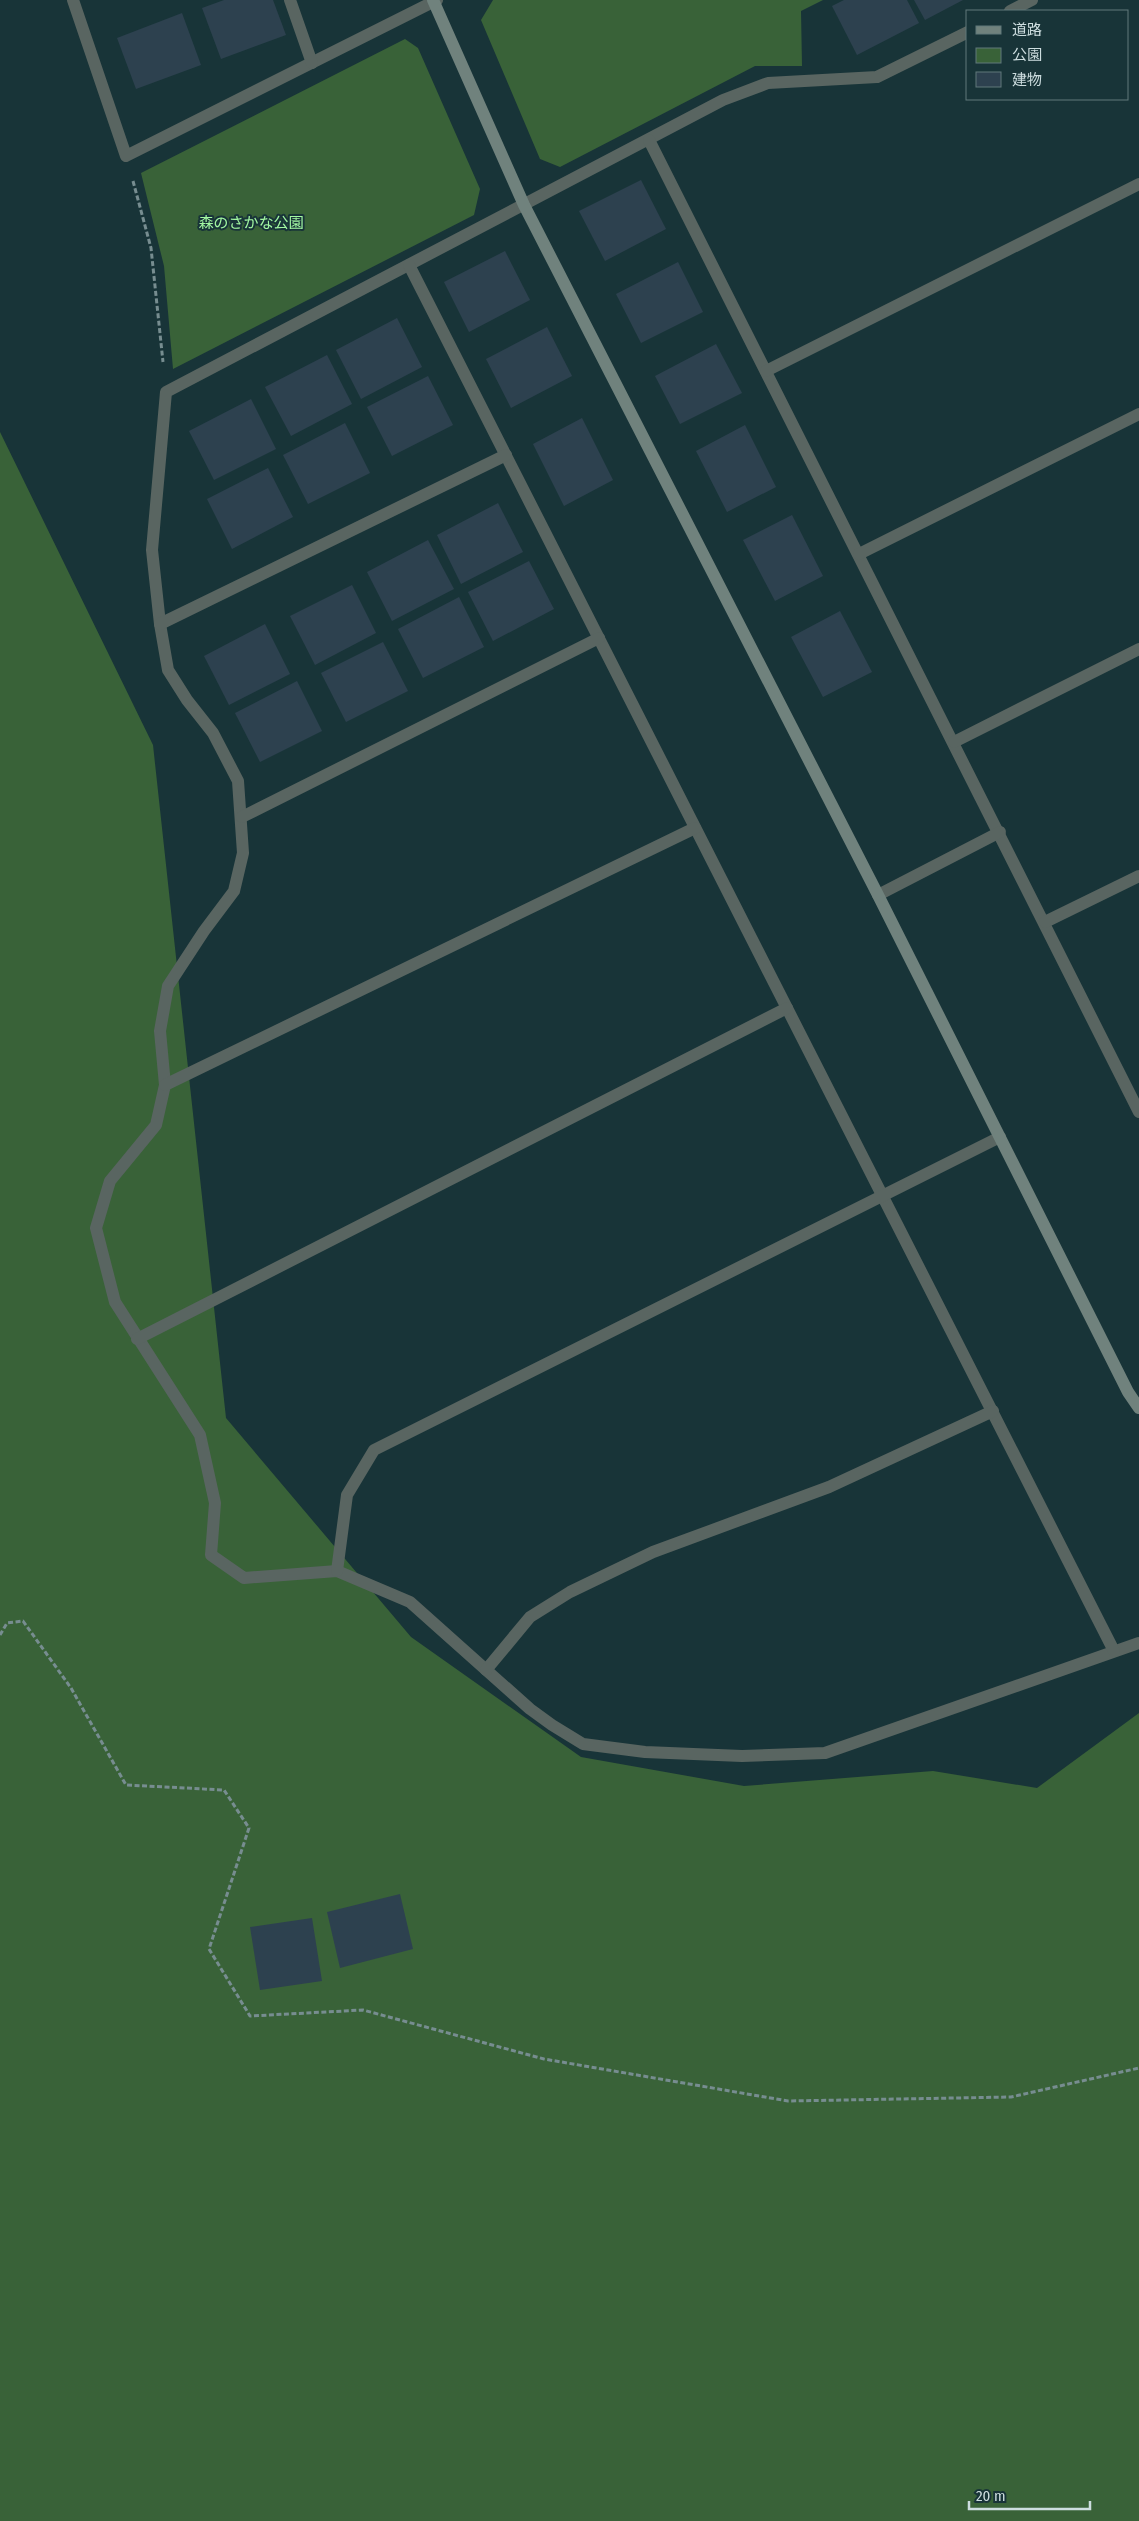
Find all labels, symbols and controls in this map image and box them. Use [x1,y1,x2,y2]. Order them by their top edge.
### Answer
legend [966,10,1129,100]
text: 道路 [1012,21,1042,39]
text: 公園 [1012,46,1042,64]
text: 建物 [1012,71,1042,89]
park label: 森のさかな公園 [198,214,304,232]
scale bar [969,2478,1090,2510]
text: 20 m [976,2487,1006,2505]

